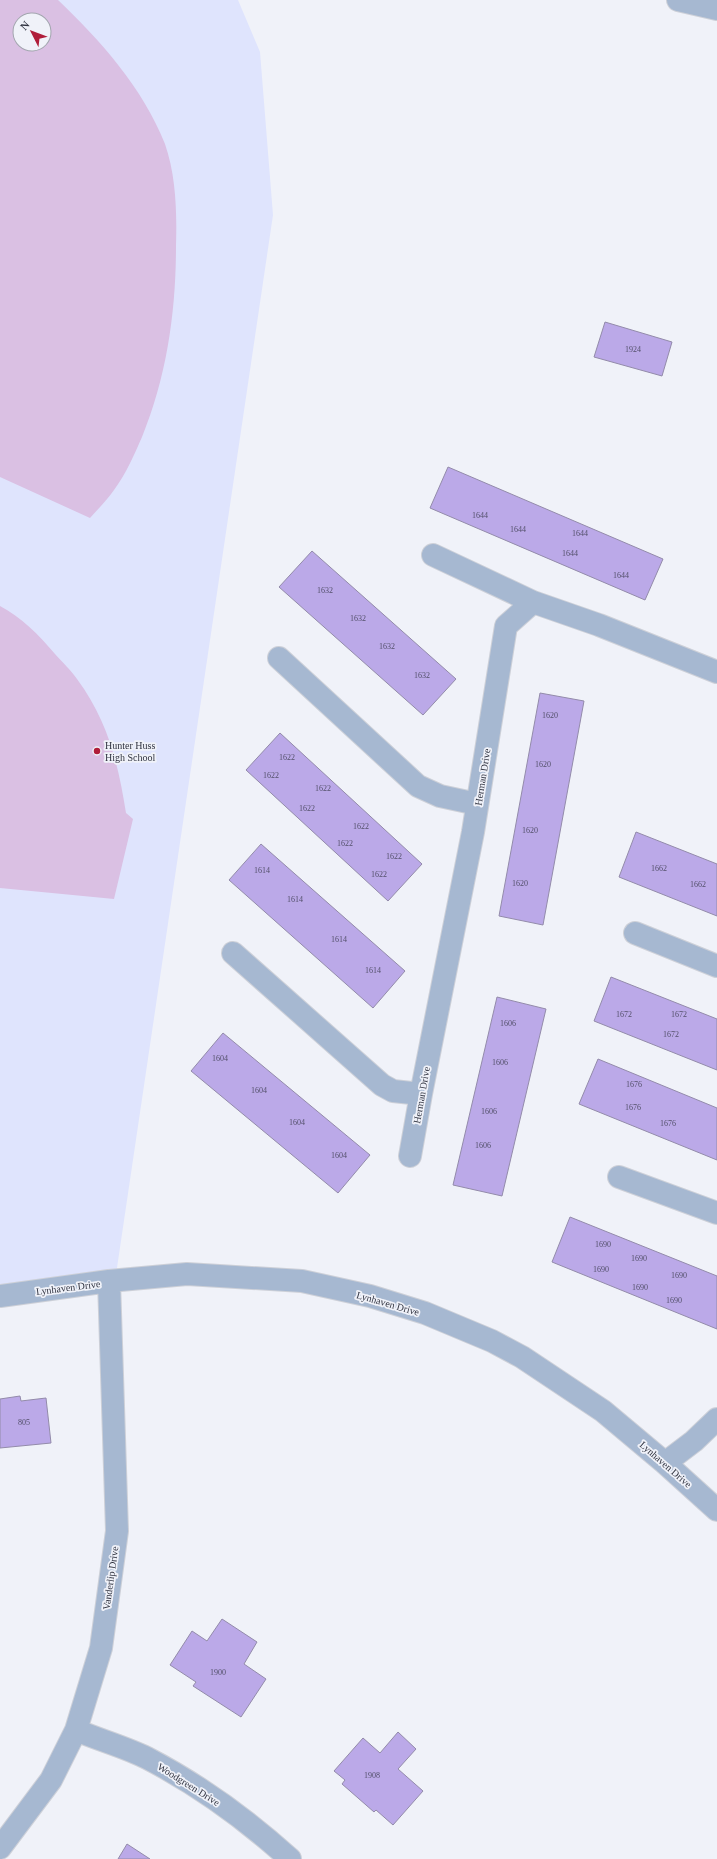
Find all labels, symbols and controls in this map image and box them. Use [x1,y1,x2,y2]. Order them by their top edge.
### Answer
north arrow [12,12,52,52]
text: N [17,18,32,32]
house number: 1924 [625,345,641,354]
house number: 1644 [472,511,488,520]
house number: 1644 [510,525,526,534]
house number: 1644 [572,529,588,538]
house number: 1644 [562,549,578,558]
house number: 1644 [613,571,629,580]
house number: 1632 [317,586,333,595]
house number: 1632 [350,614,366,623]
house number: 1632 [379,642,395,651]
house number: 1632 [414,671,430,680]
house number: 1620 [542,711,558,720]
place label: Hunter Huss High School [105,740,156,763]
marker: Hunter Huss High School [92,746,102,756]
street label: Herman Drive [473,747,493,806]
house number: 1622 [279,753,295,762]
house number: 1620 [535,760,551,769]
house number: 1622 [263,771,279,780]
house number: 1622 [315,784,331,793]
house number: 1622 [299,804,315,813]
house number: 1622 [353,822,369,831]
house number: 1620 [522,826,538,835]
house number: 1622 [337,839,353,848]
house number: 1622 [386,852,402,861]
house number: 1662 [651,864,667,873]
house number: 1614 [254,866,270,875]
house number: 1622 [371,870,387,879]
house number: 1620 [512,879,528,888]
house number: 1662 [690,880,706,889]
house number: 1614 [287,895,303,904]
house number: 1614 [331,935,347,944]
house number: 1614 [365,966,381,975]
house number: 1672 [616,1010,632,1019]
house number: 1672 [671,1010,687,1019]
house number: 1606 [500,1019,516,1028]
house number: 1672 [663,1030,679,1039]
house number: 1604 [212,1054,228,1063]
house number: 1606 [492,1058,508,1067]
street label: Herman Drive [411,1065,432,1124]
house number: 1676 [626,1080,642,1089]
house number: 1604 [251,1086,267,1095]
house number: 1676 [625,1103,641,1112]
house number: 1606 [481,1107,497,1116]
house number: 1604 [289,1118,305,1127]
house number: 1676 [660,1119,676,1128]
house number: 1606 [475,1141,491,1150]
house number: 1604 [331,1151,347,1160]
house number: 1690 [595,1240,611,1249]
house number: 1690 [631,1254,647,1263]
house number: 1690 [593,1265,609,1274]
house number: 1690 [671,1271,687,1280]
street label: Lynhaven Drive [35,1278,101,1297]
house number: 1690 [632,1283,648,1292]
street label: Lynhaven Drive [355,1289,421,1318]
house number: 1690 [666,1296,682,1305]
house number: 805 [18,1418,30,1427]
street label: Lynhaven Drive [638,1439,694,1490]
street label: Vanderlip Drive [101,1545,120,1611]
house number: 1900 [210,1668,226,1677]
street label: Woodgreen Drive [156,1761,222,1808]
house number: 1908 [364,1771,380,1780]

